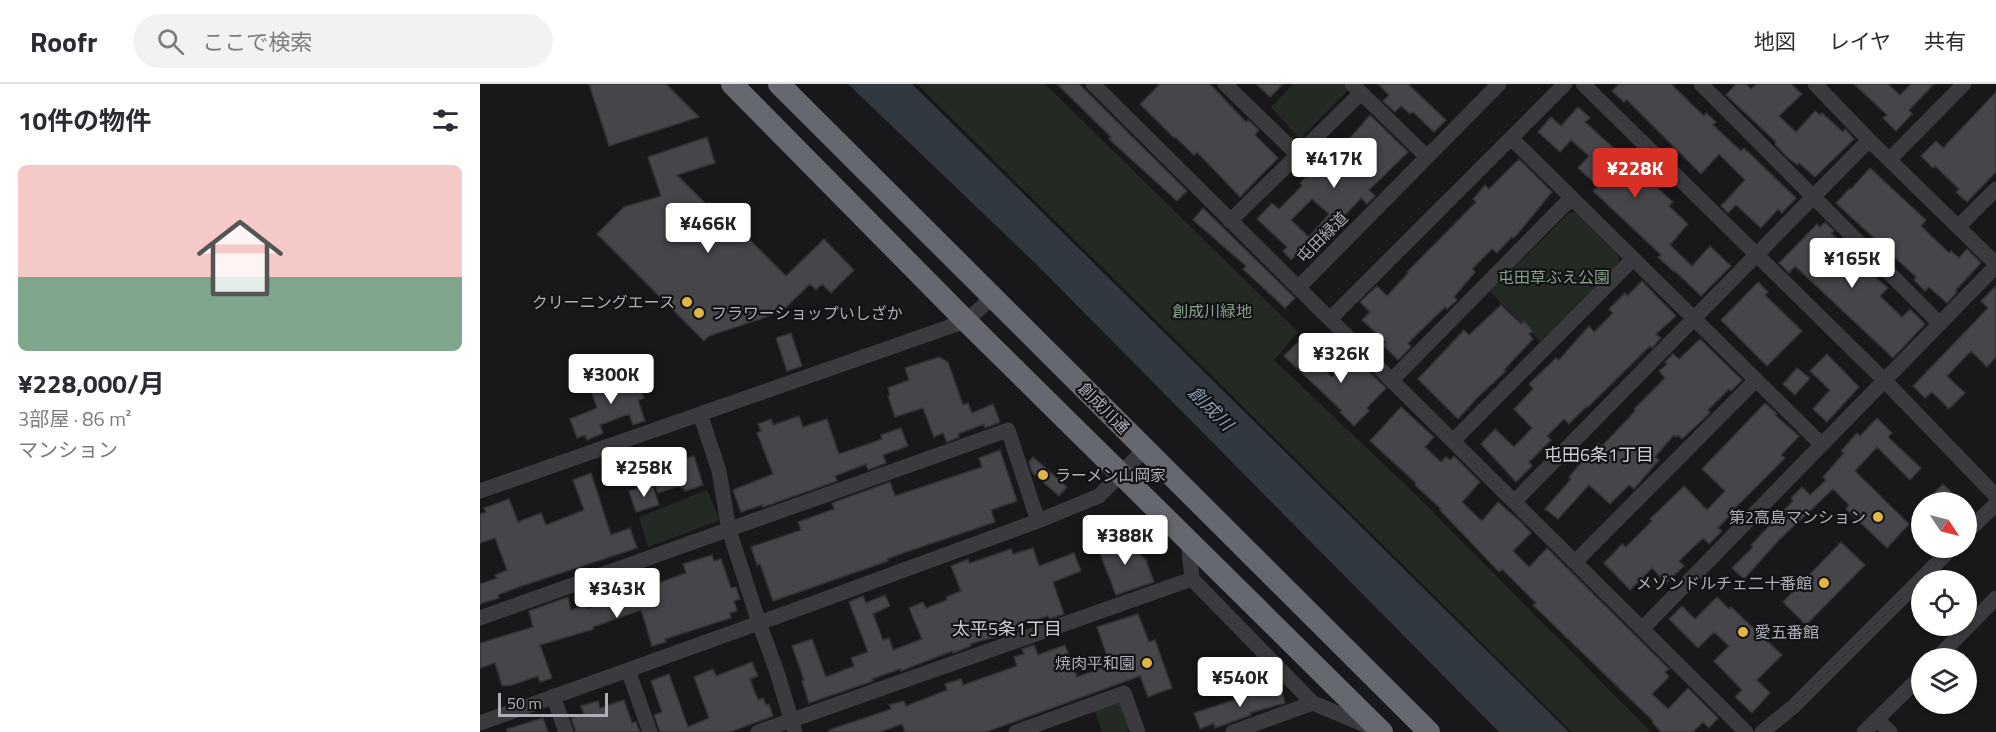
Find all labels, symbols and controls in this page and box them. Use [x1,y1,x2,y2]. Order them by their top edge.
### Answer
search box [133,14,553,68]
text: Roofr [30,20,97,63]
icon: search [154,25,187,58]
text: ここで検索 [202,25,312,59]
text: 地図 [1754,25,1796,57]
text: レイヤ [1829,25,1891,57]
text: 共有 [1924,25,1966,57]
text: 10件の物件 [18,101,151,140]
icon: filters [429,104,462,137]
pin: ¥417K [1292,138,1376,189]
text: ¥417K [1306,142,1362,173]
pin: ¥228K [1593,148,1677,199]
text: ¥228K [1607,152,1663,183]
pin: ¥466K [666,203,750,254]
icon: home [186,204,294,312]
street label: 屯田緑道 [1291,206,1353,268]
text: ¥466K [680,207,736,238]
pin: ¥165K [1810,238,1894,289]
text: ¥165K [1824,242,1880,273]
park label: 屯田草ぶえ公園 [1498,265,1610,289]
place label: クリーニングエース [532,290,675,314]
marker: クリーニングエース [680,295,694,309]
park label: 創成川緑地 [1172,299,1252,323]
place label: フラワーショップいしざか [711,301,903,325]
marker: フラワーショップいしざか [692,306,706,320]
pin: ¥326K [1299,333,1383,384]
text: ¥326K [1313,337,1369,368]
pin: ¥300K [569,354,653,405]
text: ¥300K [583,358,639,389]
text: ¥228,000/月 [18,364,165,403]
street label: 創成川通 [1073,377,1135,439]
water label: 創成川 [1182,379,1241,438]
text: 3部屋 · 86 m² [18,403,131,434]
text: マンション [18,434,118,465]
district label: 屯田6条1丁目 [1544,441,1654,468]
pin: ¥258K [602,447,686,498]
text: ¥258K [616,451,672,482]
place label: ラーメン山岡家 [1055,463,1166,487]
marker: ラーメン山岡家 [1036,468,1050,482]
north arrow [1911,492,1977,558]
map controls [1911,492,1977,714]
place label: 第2高島マンション [1729,505,1866,529]
marker: 第2高島マンション [1871,510,1885,524]
pin: ¥388K [1083,515,1167,566]
text: ¥388K [1097,519,1153,550]
pin: ¥343K [575,568,659,619]
button: locate [1911,570,1977,636]
place label: メゾンドルチェ二十番館 [1636,571,1812,595]
text: ¥343K [589,572,645,603]
marker: メゾンドルチェ二十番館 [1817,576,1831,590]
district label: 太平5条1丁目 [952,615,1062,642]
place label: 愛五番館 [1755,620,1819,644]
marker: 愛五番館 [1736,625,1750,639]
button: layers [1911,648,1977,714]
place label: 焼肉平和園 [1055,651,1135,675]
marker: 焼肉平和園 [1140,656,1154,670]
pin: ¥540K [1198,657,1282,708]
text: ¥540K [1212,661,1268,692]
scale bar [498,690,608,718]
text: 50 m [507,691,542,715]

